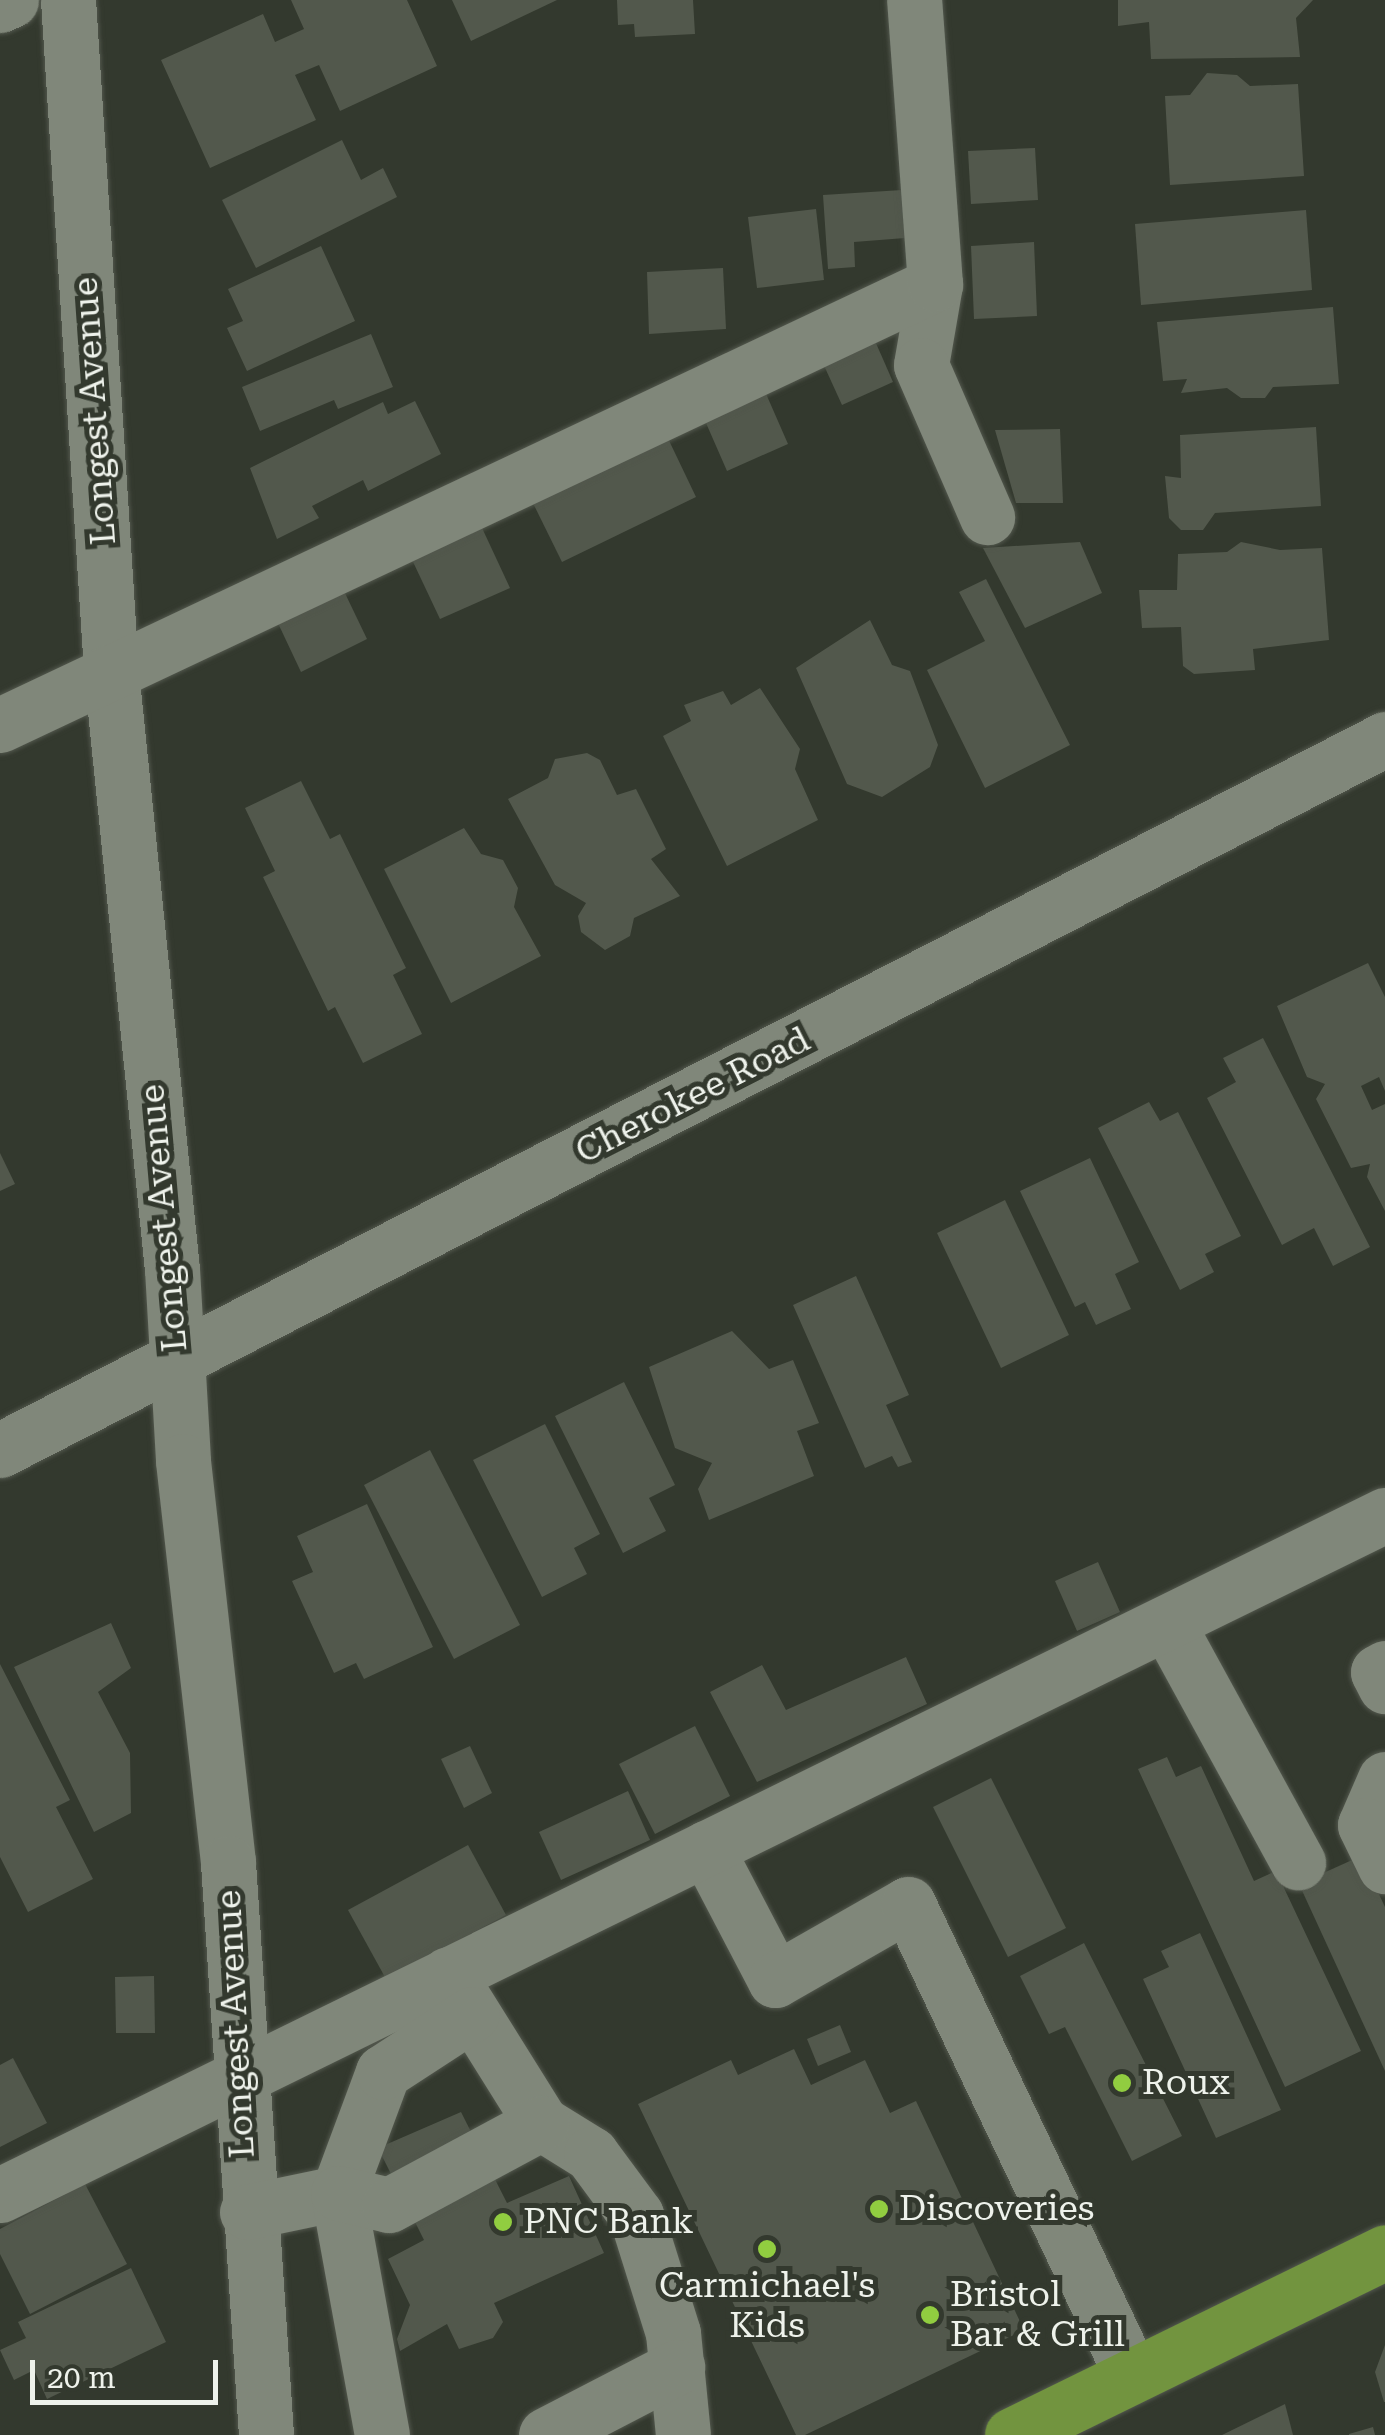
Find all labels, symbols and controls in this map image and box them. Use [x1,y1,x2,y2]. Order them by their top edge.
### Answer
street label: Longest Avenue [65,276,125,546]
street label: Cherokee Road [569,1019,817,1173]
street label: Longest Avenue [131,1083,197,1353]
street label: Longest Avenue [208,1889,264,2159]
place label: Roux [1142,2062,1230,2104]
marker: Roux [1111,2072,1133,2094]
place label: Discoveries [899,2188,1094,2230]
marker: Discoveries [868,2198,890,2220]
place label: PNC Bank [523,2201,694,2243]
marker: PNC Bank [492,2211,514,2233]
marker: Carmichael's Kids [756,2238,778,2260]
place label: Carmichael's Kids [659,2265,875,2347]
place label: Bristol Bar & Grill [950,2274,1125,2356]
marker: Bristol Bar & Grill [919,2304,941,2326]
scale bar [35,2340,222,2402]
text: 20 m [47,2360,116,2395]

